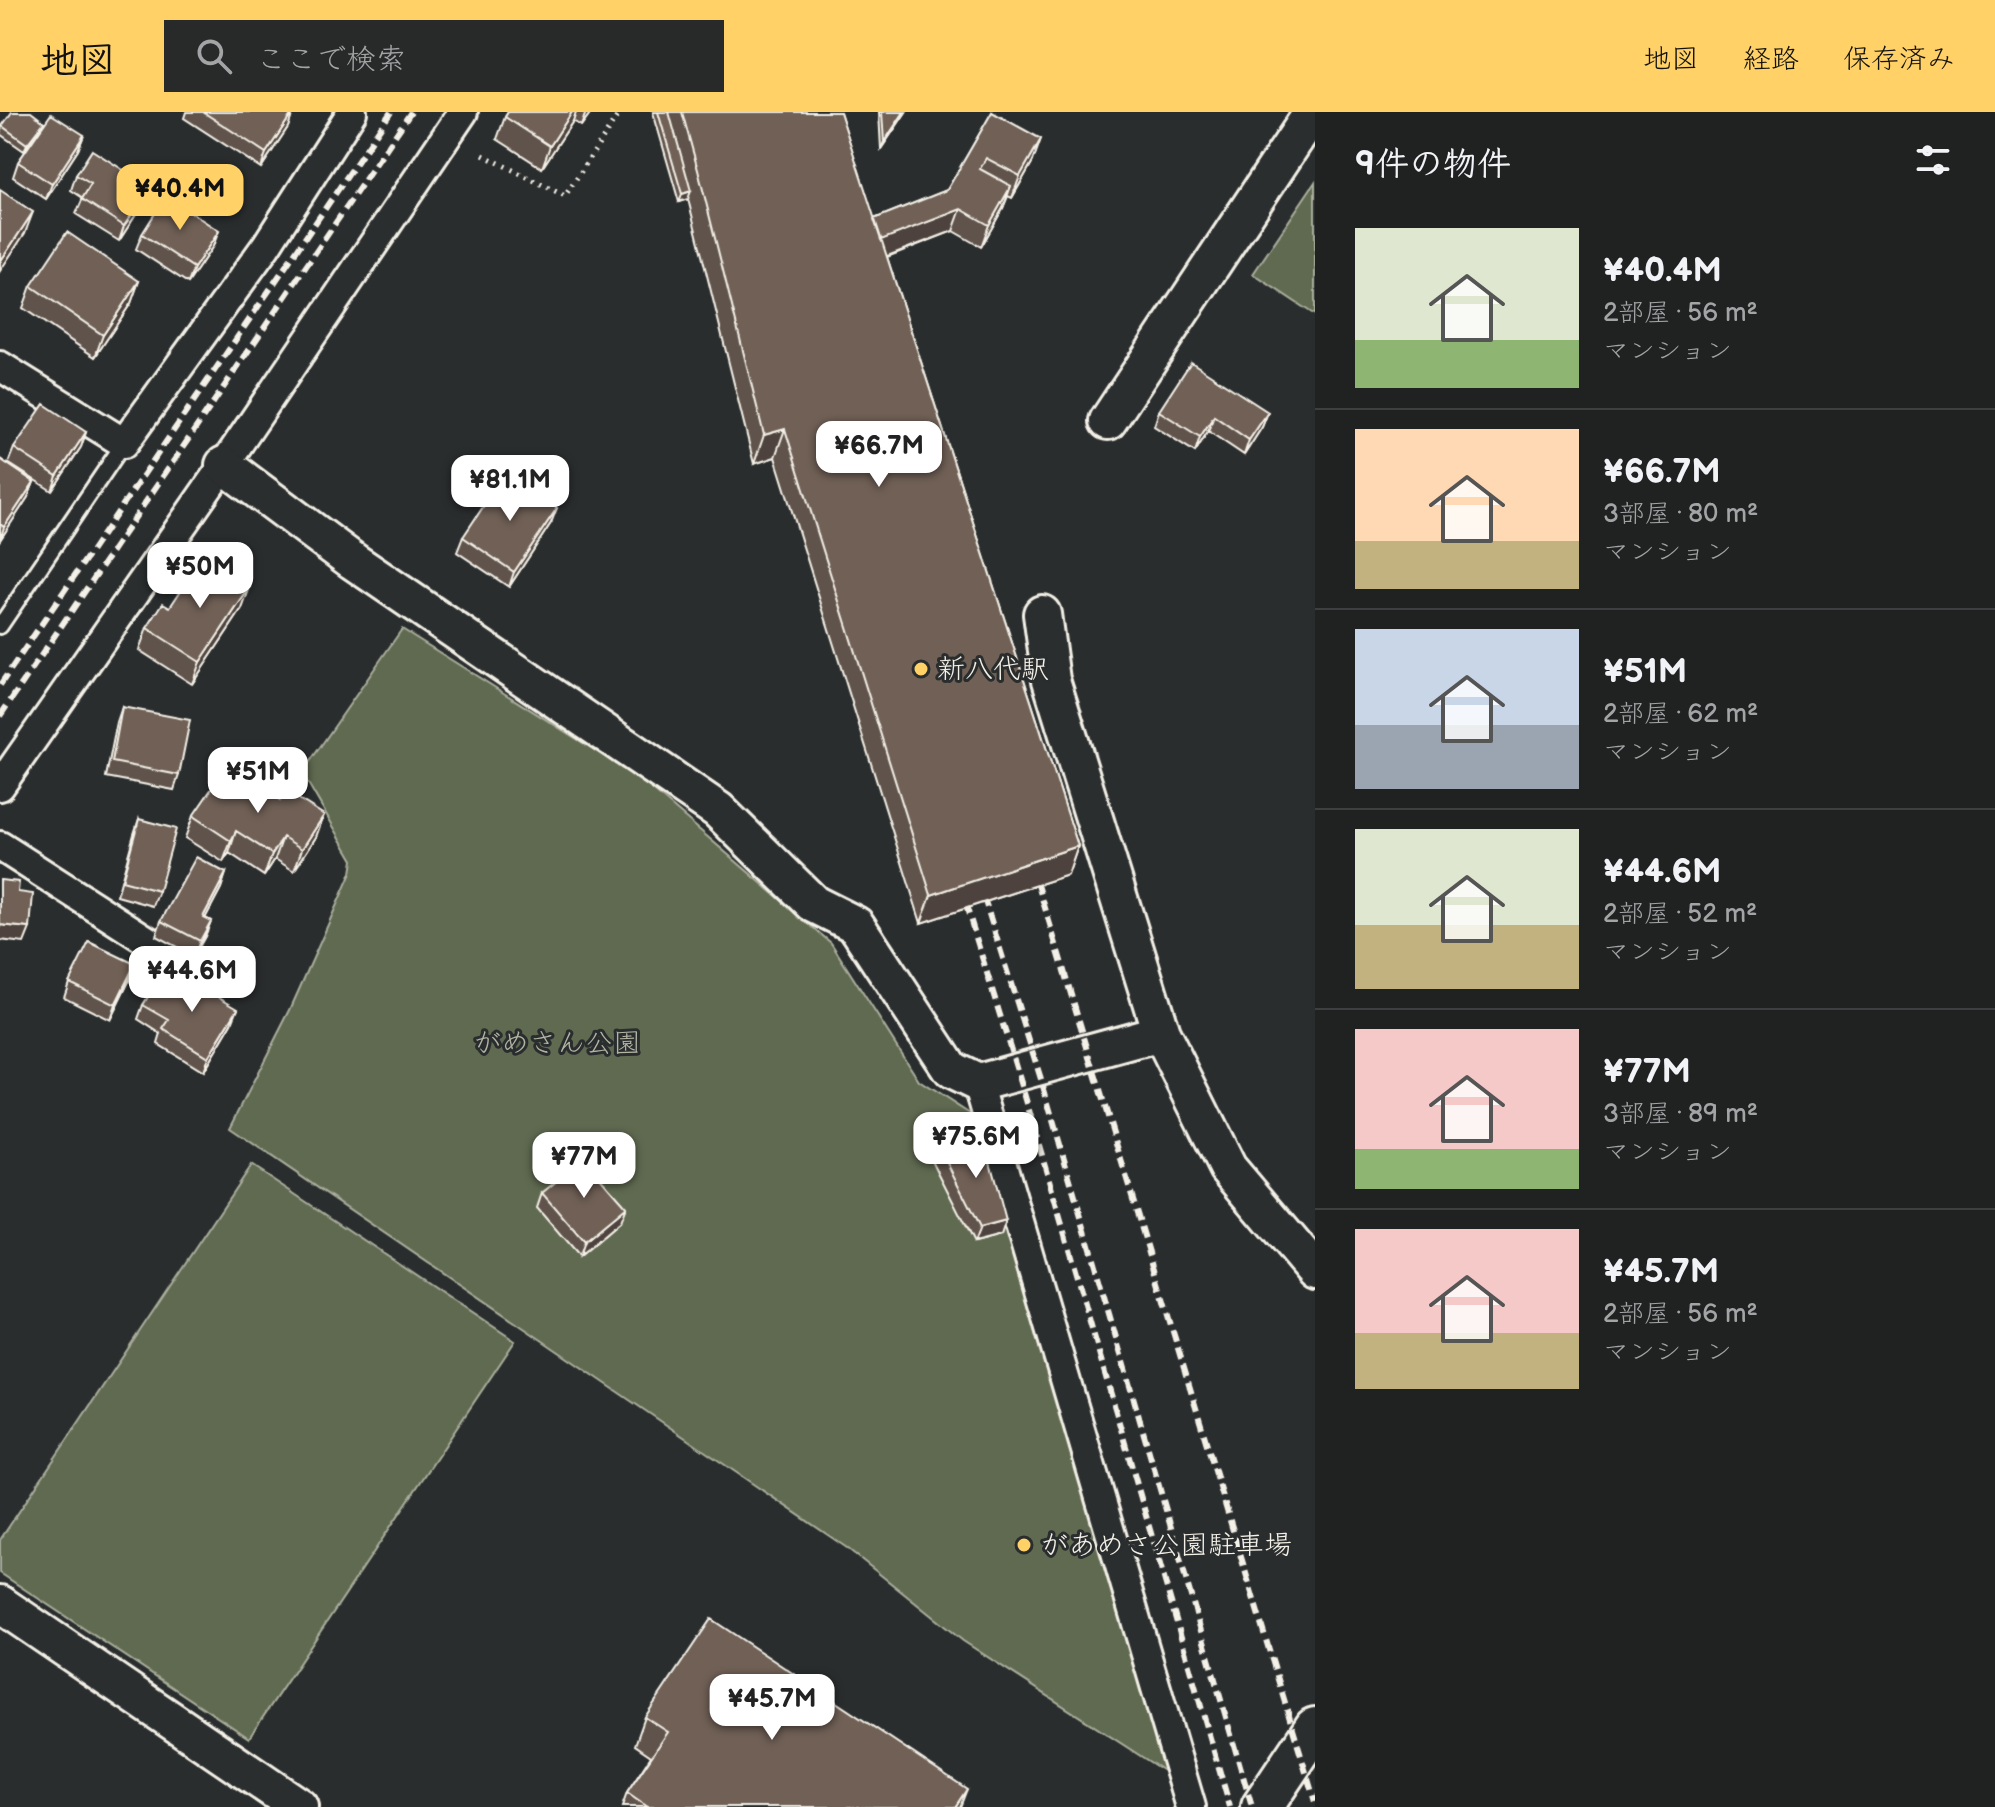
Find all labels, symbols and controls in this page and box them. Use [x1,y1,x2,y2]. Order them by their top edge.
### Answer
search box [164,20,724,92]
icon: search [192,34,236,78]
text: 地図 [40,39,116,84]
text: ここで検索 [256,42,406,78]
text: 地図 [1643,43,1699,76]
text: 経路 [1743,43,1799,76]
text: 保存済み [1843,43,1955,76]
icon: filters [1911,138,1955,182]
text: 9件の物件 [1355,144,1511,185]
pin: ¥40.4M [115,164,245,232]
text: ¥40.4M [135,174,225,205]
text: ¥40.4M [1603,250,1722,291]
icon: home [1419,260,1515,356]
text: 2部屋 · 56 m² [1603,298,1758,329]
text: マンション [1603,336,1732,367]
pin: ¥66.7M [814,421,944,489]
text: ¥66.7M [834,431,924,462]
text: ¥66.7M [1603,451,1721,492]
pin: ¥81.1M [445,455,575,523]
icon: home [1419,461,1515,557]
text: ¥81.1M [469,465,551,496]
text: 3部屋 · 80 m² [1603,499,1758,530]
text: マンション [1603,537,1732,568]
pin: ¥50M [153,542,247,610]
text: ¥50M [165,552,235,583]
text: ¥51M [1603,651,1687,692]
place label: 新八代駅 [937,653,1049,686]
marker: 新八代駅 [912,660,930,678]
icon: home [1419,661,1515,757]
text: 2部屋 · 62 m² [1603,699,1758,730]
text: マンション [1603,737,1732,768]
pin: ¥51M [211,747,305,815]
text: ¥51M [226,757,290,788]
text: ¥44.6M [1603,851,1721,892]
icon: home [1419,861,1515,957]
text: 2部屋 · 52 m² [1603,899,1757,930]
text: マンション [1603,937,1732,968]
pin: ¥44.6M [127,946,257,1014]
text: ¥44.6M [147,956,237,987]
park label: がめさん公園 [473,1027,641,1060]
text: ¥77M [1603,1051,1691,1092]
icon: home [1419,1061,1515,1157]
text: 3部屋 · 89 m² [1603,1099,1758,1130]
pin: ¥75.6M [911,1112,1041,1180]
text: ¥75.6M [931,1122,1021,1153]
pin: ¥77M [537,1132,631,1200]
text: マンション [1603,1137,1732,1168]
text: ¥77M [550,1142,618,1173]
text: ¥45.7M [1603,1251,1719,1292]
icon: home [1419,1261,1515,1357]
text: 2部屋 · 56 m² [1603,1299,1758,1330]
text: マンション [1603,1337,1732,1368]
place label: があめさ公園駐車場 [1040,1529,1292,1562]
marker: があめさ公園駐車場 [1015,1536,1033,1554]
pin: ¥45.7M [707,1674,837,1742]
text: ¥45.7M [728,1684,816,1715]

